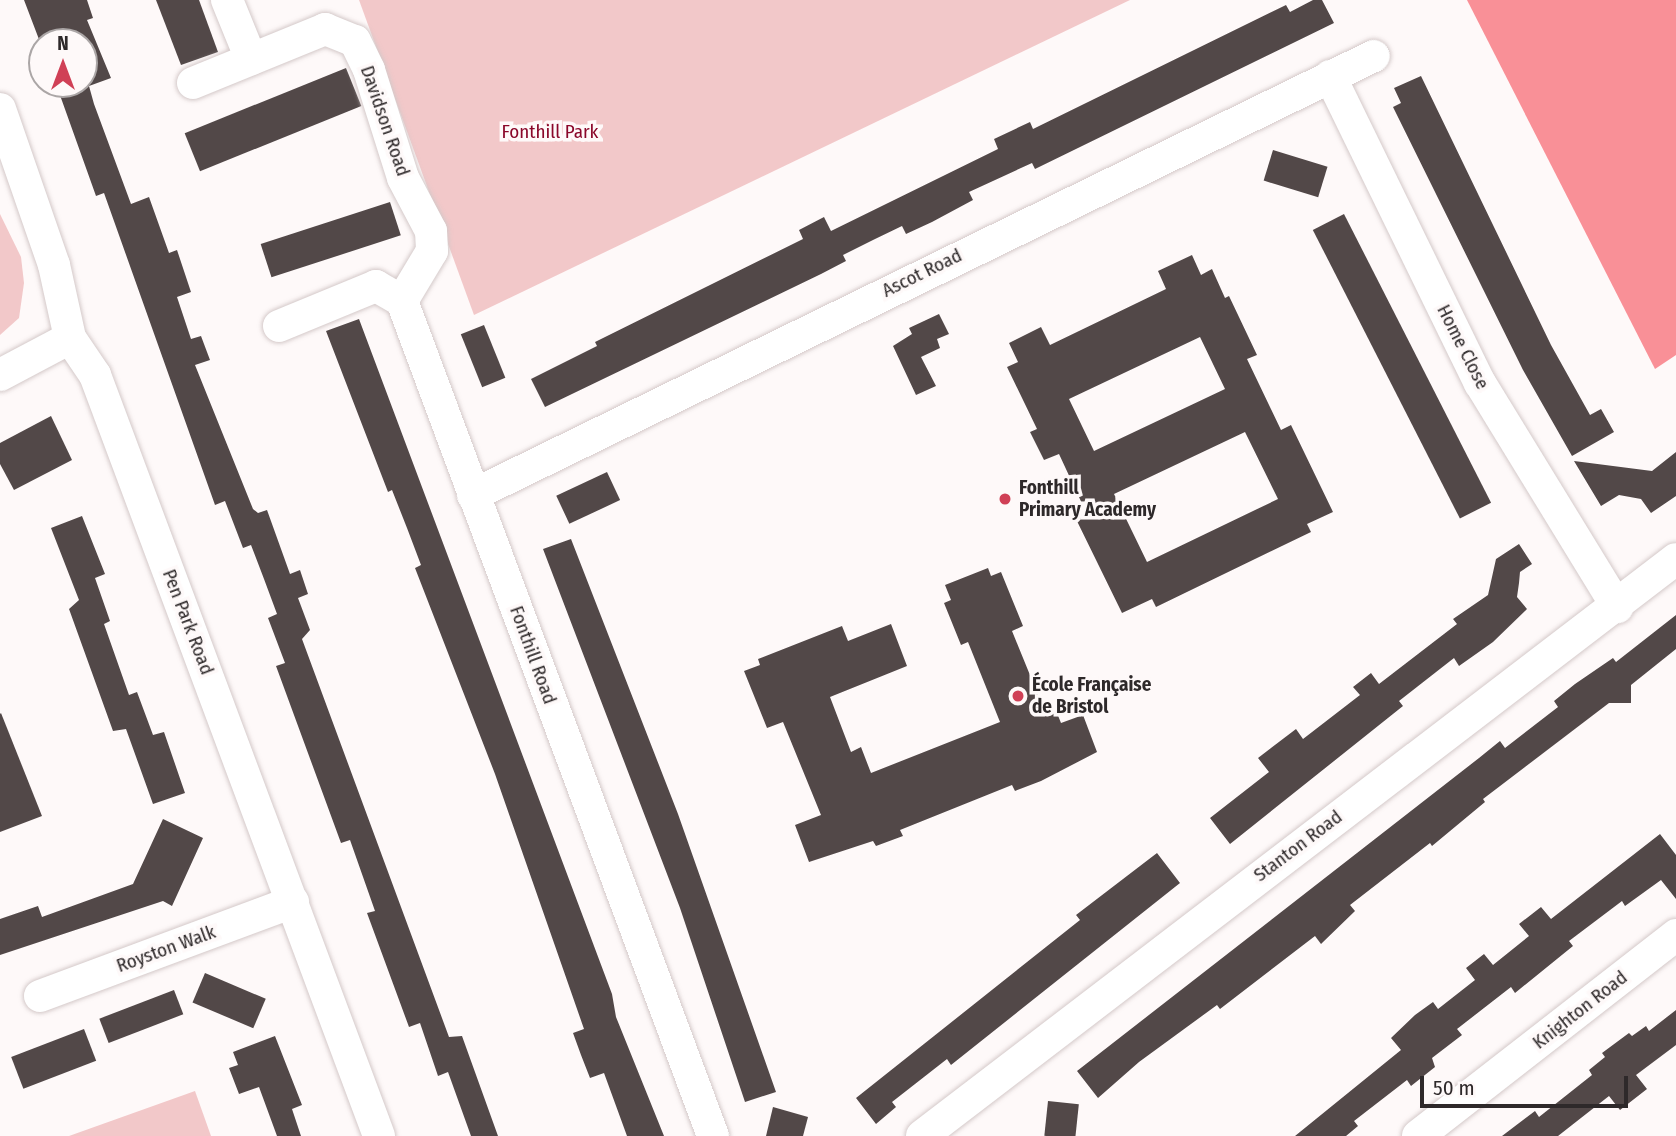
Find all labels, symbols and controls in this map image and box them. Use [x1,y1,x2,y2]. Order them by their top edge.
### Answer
north arrow [28,28,98,98]
text: N [57,32,69,55]
street label: Davidson Road [355,63,415,179]
park label: Fonthill Park [502,121,598,143]
street label: Ascot Road [878,244,966,302]
street label: Home Close [1432,301,1494,393]
place label: Fonthill Primary Academy [1019,477,1156,521]
marker: Fonthill Primary Academy [997,491,1013,507]
street label: Pen Park Road [157,566,219,678]
street label: Fonthill Road [505,603,561,707]
place label: École Française de Bristol [1032,674,1151,718]
marker: École Française de Bristol [1010,688,1026,704]
street label: Stanton Road [1249,805,1347,887]
street label: Royston Walk [113,921,219,977]
street label: Knighton Road [1528,966,1632,1054]
scale bar [1424,1062,1632,1106]
text: 50 m [1433,1075,1475,1101]

